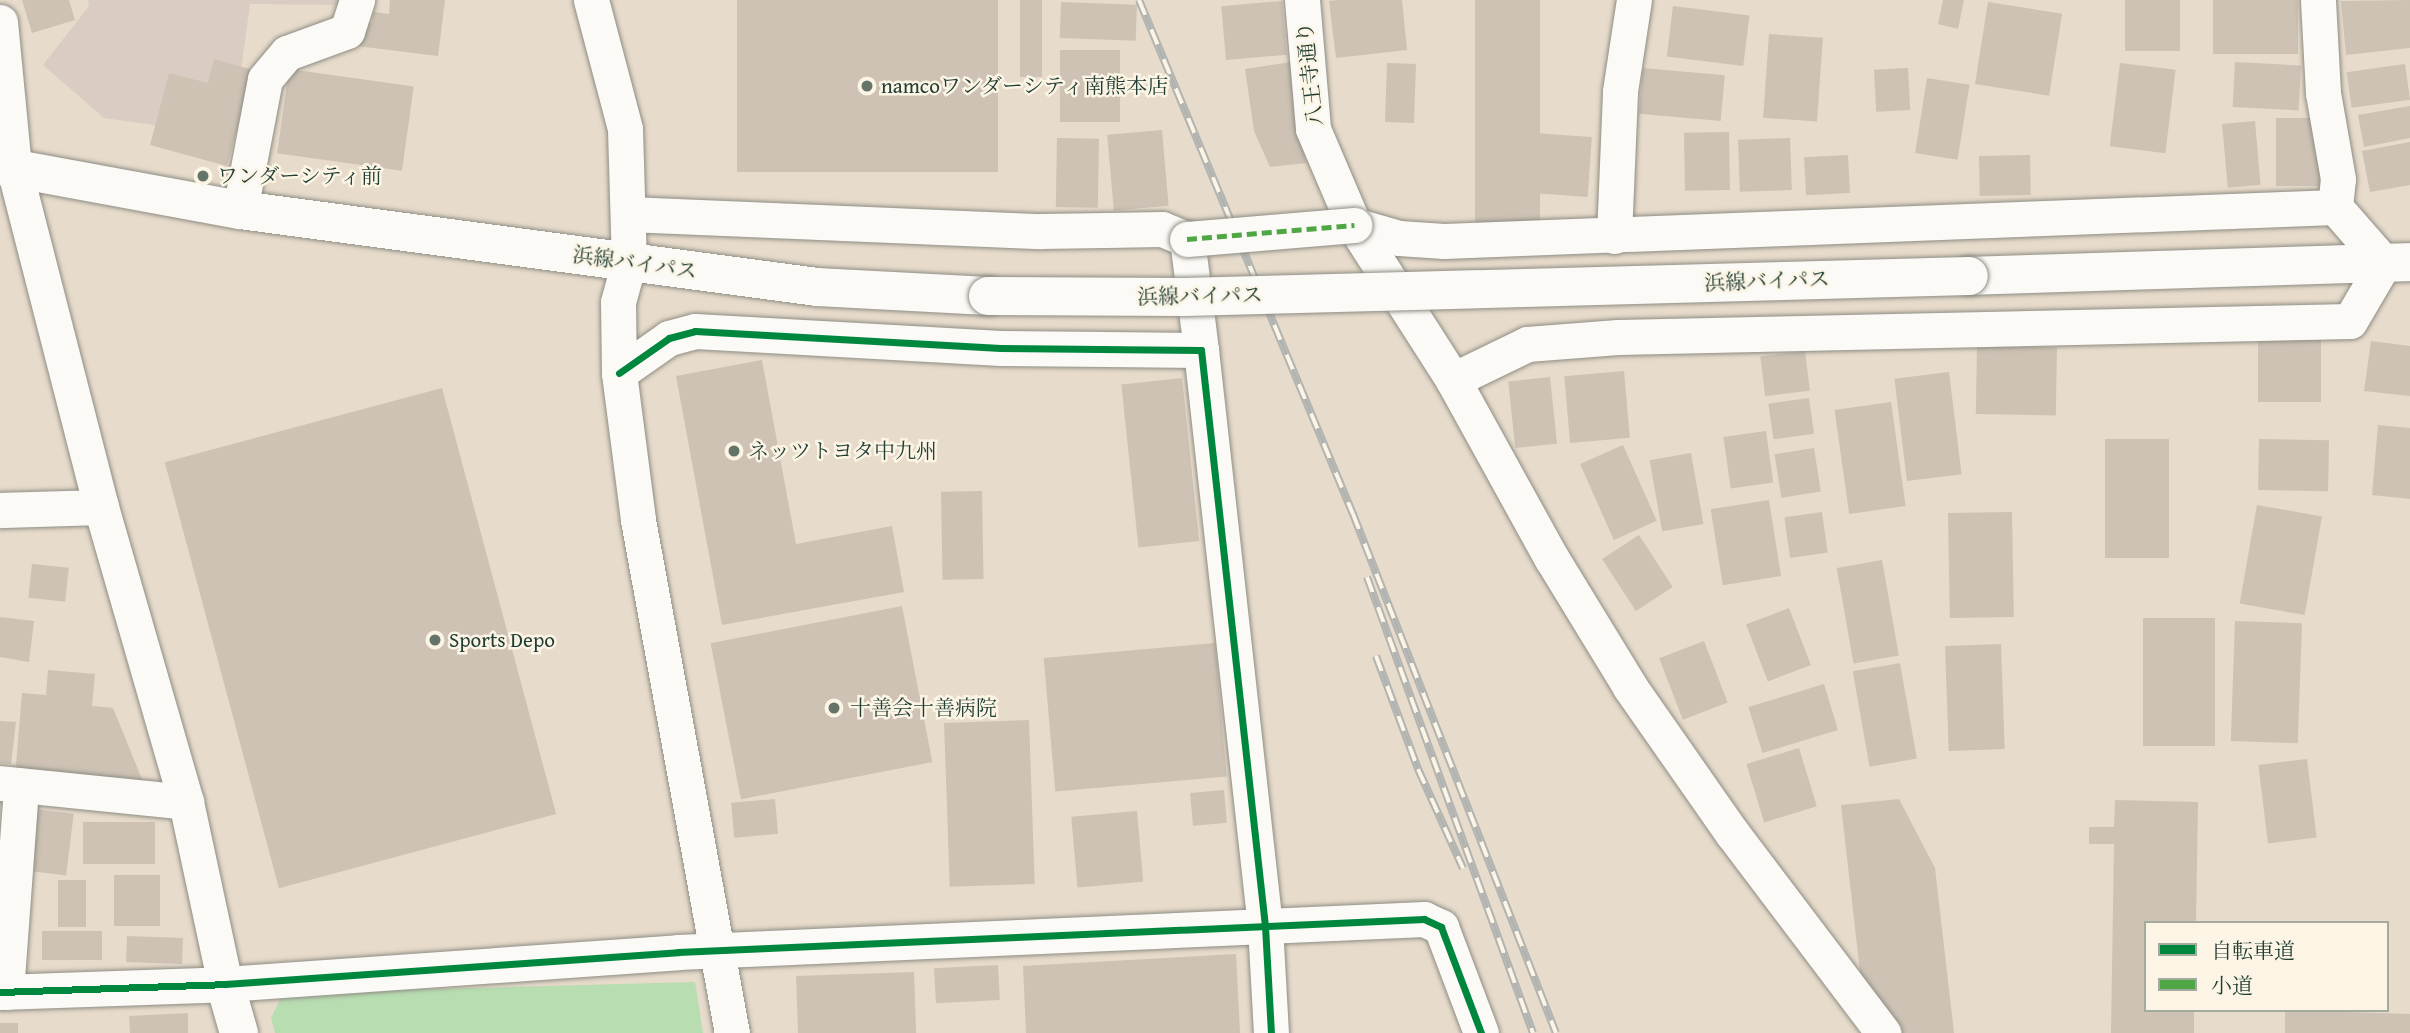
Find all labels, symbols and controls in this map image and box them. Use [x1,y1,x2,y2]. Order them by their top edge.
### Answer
street label: 八王寺通り [1292,20,1328,128]
place label: namcoワンダーシティ南熊本店 [881,73,1171,99]
marker: namcoワンダーシティ南熊本店 [859,78,875,94]
place label: ワンダーシティ前 [217,163,385,189]
marker: ワンダーシティ前 [195,168,211,184]
street label: 浜線バイパス [571,242,699,284]
street label: 浜線バイパス [1704,266,1830,296]
street label: 浜線バイパス [1137,282,1263,310]
place label: ネッツトヨタ中九州 [748,438,937,464]
marker: ネッツトヨタ中九州 [726,443,742,459]
place label: Sports Depo [449,627,555,653]
marker: Sports Depo [427,632,443,648]
place label: 十善会十善病院 [850,695,997,721]
marker: 十善会十善病院 [824,698,844,718]
legend [2144,921,2389,1012]
text: 自転車道 [2211,935,2295,966]
text: 小道 [2211,970,2253,1001]

